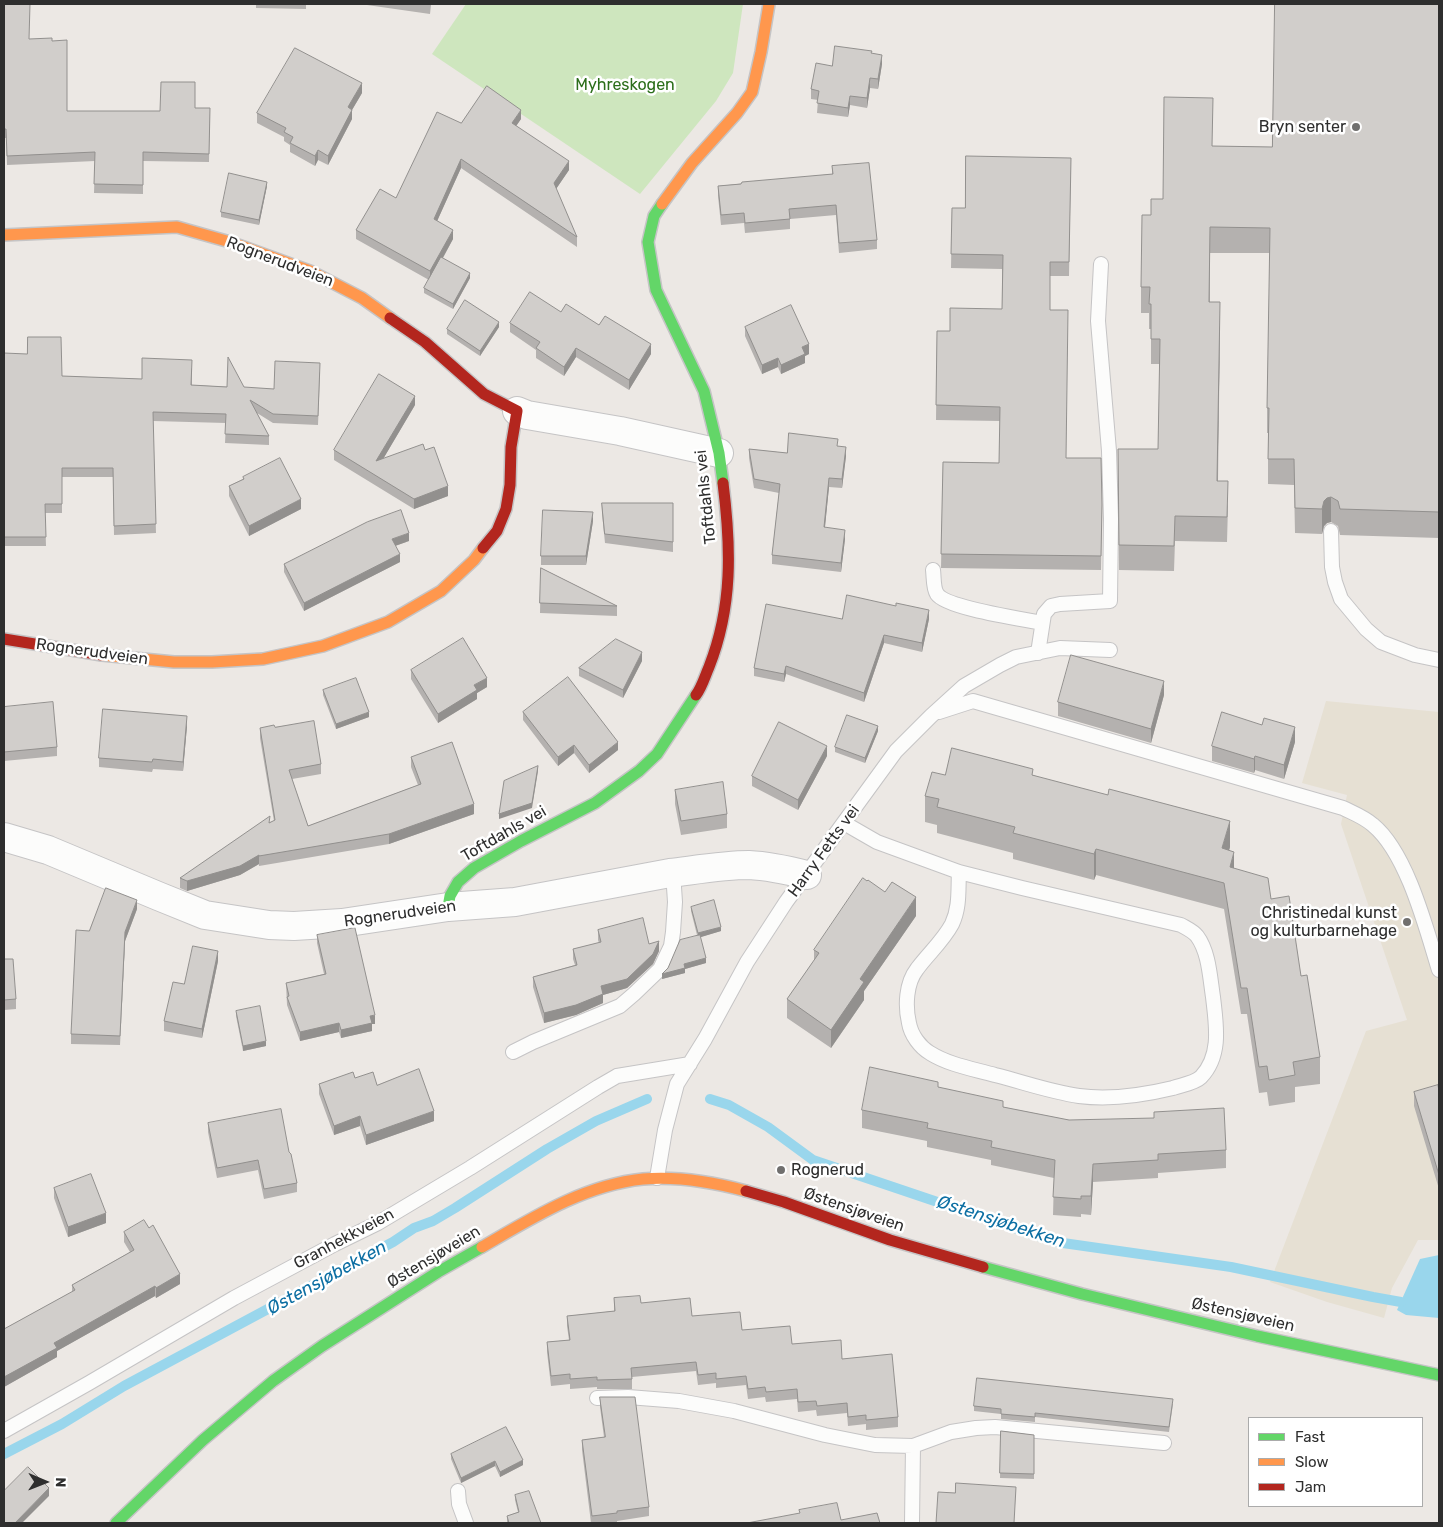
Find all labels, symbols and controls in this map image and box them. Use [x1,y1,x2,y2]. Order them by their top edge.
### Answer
park label: Myhreskogen [575,75,675,95]
place label: Bryn senter [1259,117,1346,137]
marker: Bryn senter [1350,121,1362,133]
street label: Rognerudveien [224,233,336,291]
street label: Toftdahls vei [692,449,720,545]
street label: Rognerudveien [35,635,149,669]
street label: Harry Fetts vei [784,801,864,901]
street label: Toftdahls vei [458,802,550,866]
street label: Rognerudveien [343,897,457,931]
place label: Christinedal kunst og kulturbarnehage [1250,903,1397,941]
marker: Christinedal kunst og kulturbarnehage [1401,916,1413,928]
place label: Rognerud [791,1160,864,1180]
marker: Rognerud [775,1164,787,1176]
street label: Østensjøveien [801,1184,907,1236]
water label: Østensjøbekken [934,1191,1068,1253]
street label: Granhekkveien [291,1205,397,1273]
street label: Østensjøveien [384,1222,484,1292]
water label: Østensjøbekken [264,1236,390,1320]
street label: Østensjøveien [1190,1294,1296,1336]
legend [1248,1417,1423,1507]
text: Fast [1295,1428,1325,1446]
text: Slow [1295,1453,1328,1471]
north arrow [20,1457,70,1507]
text: N [52,1477,69,1487]
text: Jam [1295,1478,1326,1496]

